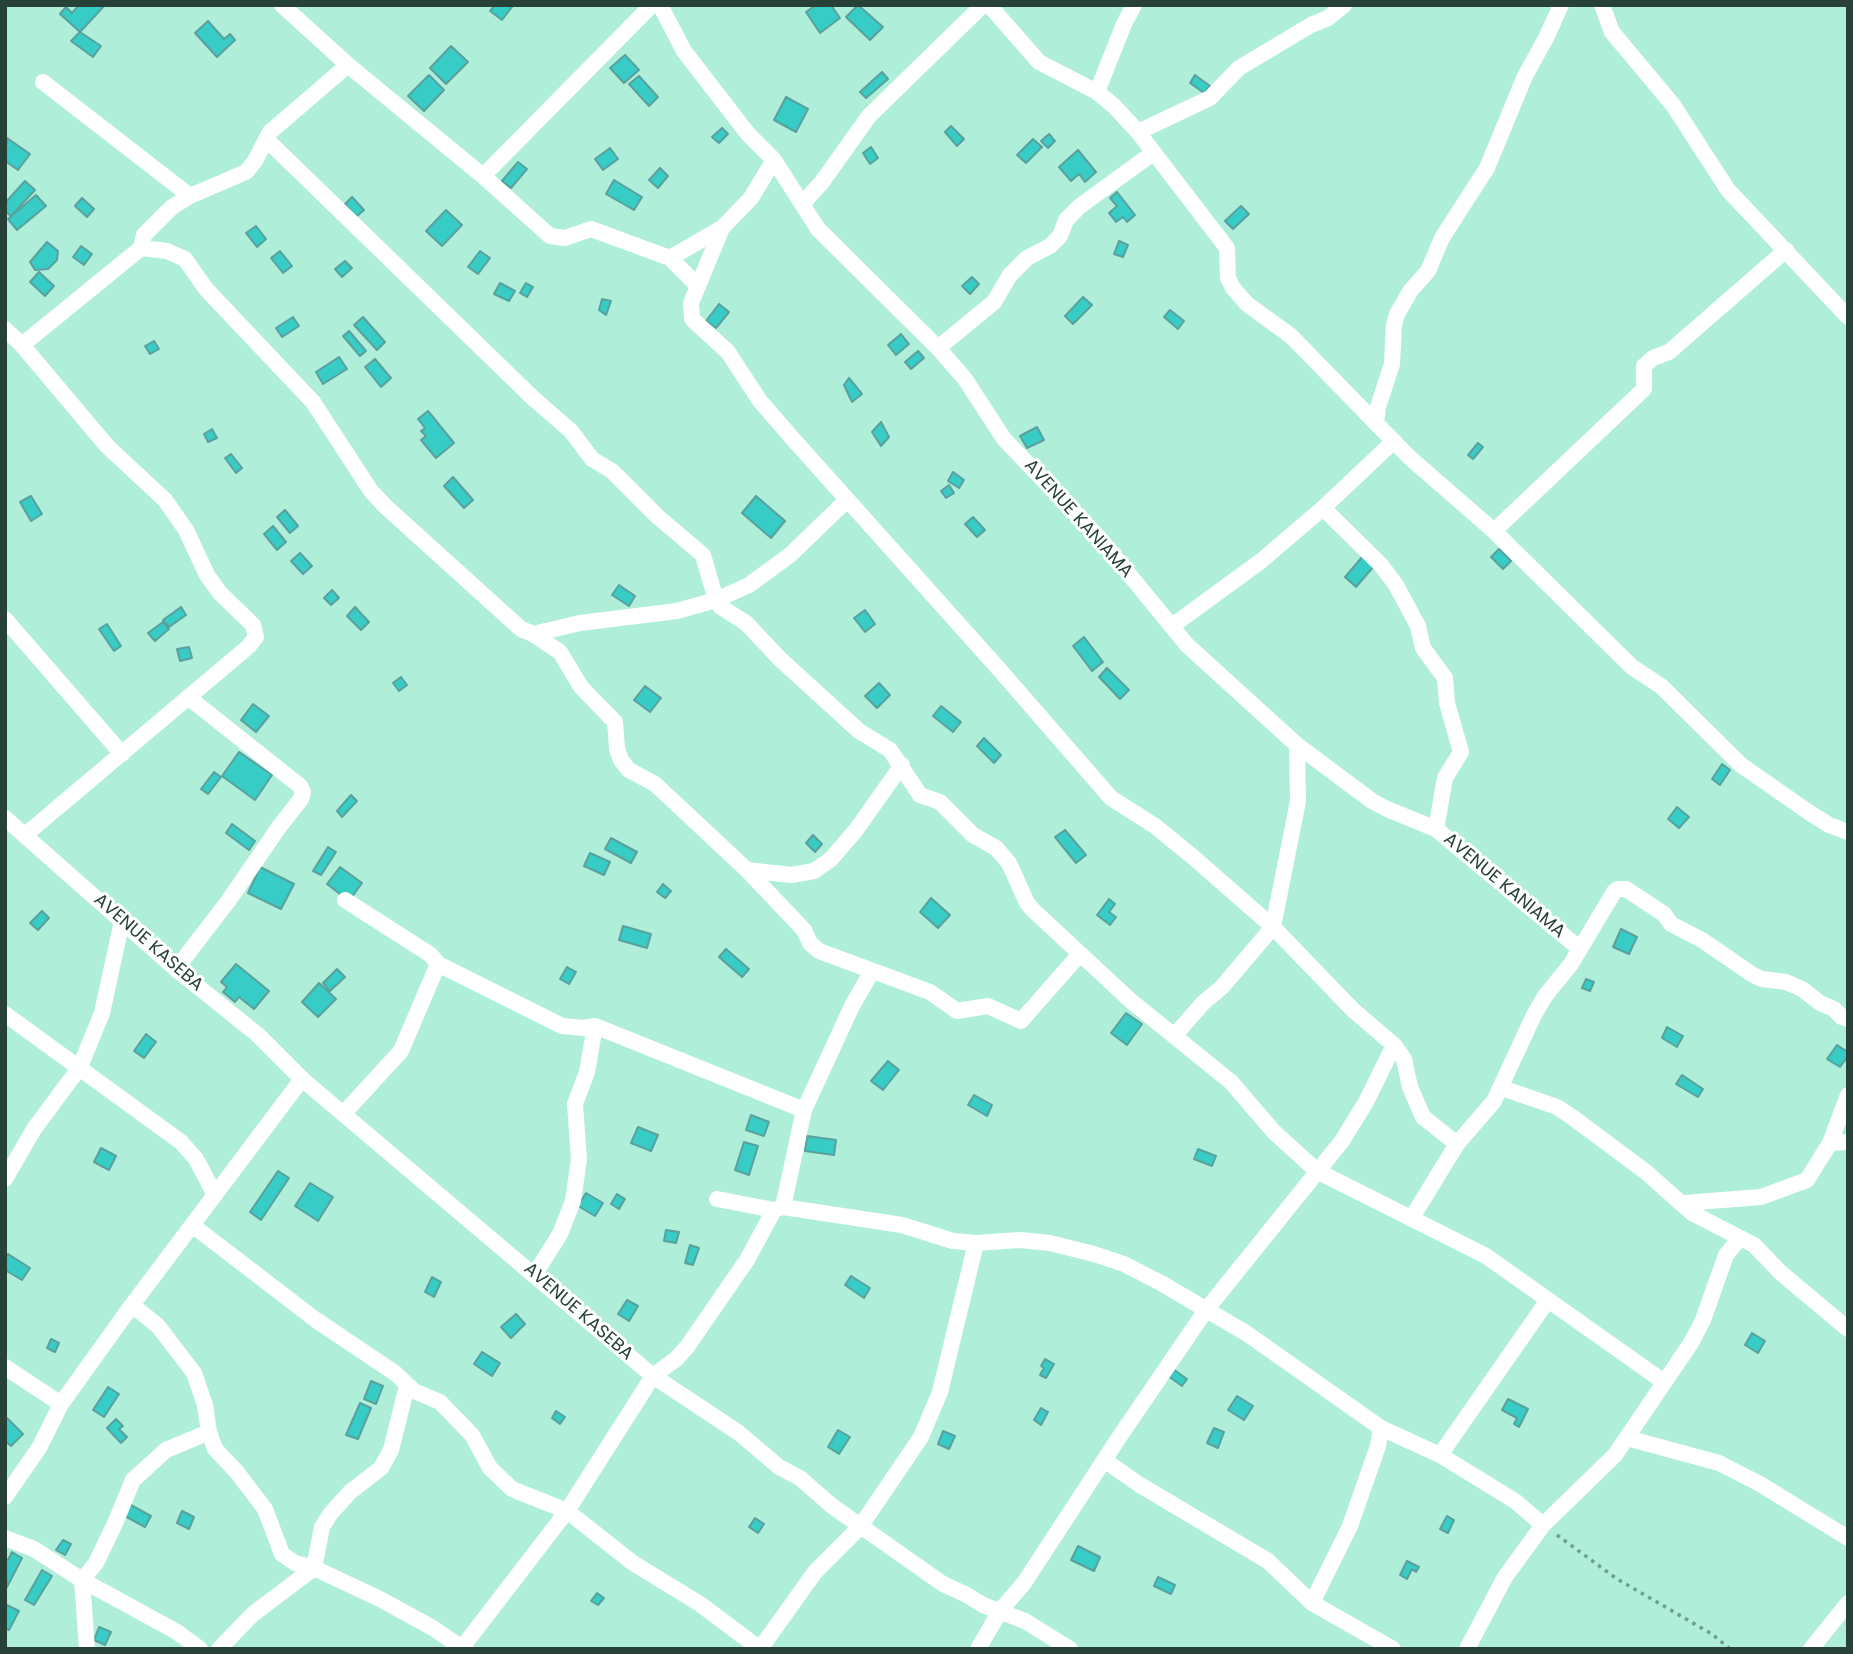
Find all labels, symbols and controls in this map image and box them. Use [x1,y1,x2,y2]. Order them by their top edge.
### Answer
street label: AVENUE KANIAMA [1019,455,1137,583]
street label: AVENUE KANIAMA [1439,829,1569,943]
street label: AVENUE KASEBA [89,889,207,997]
street label: AVENUE KASEBA [519,1258,637,1366]

